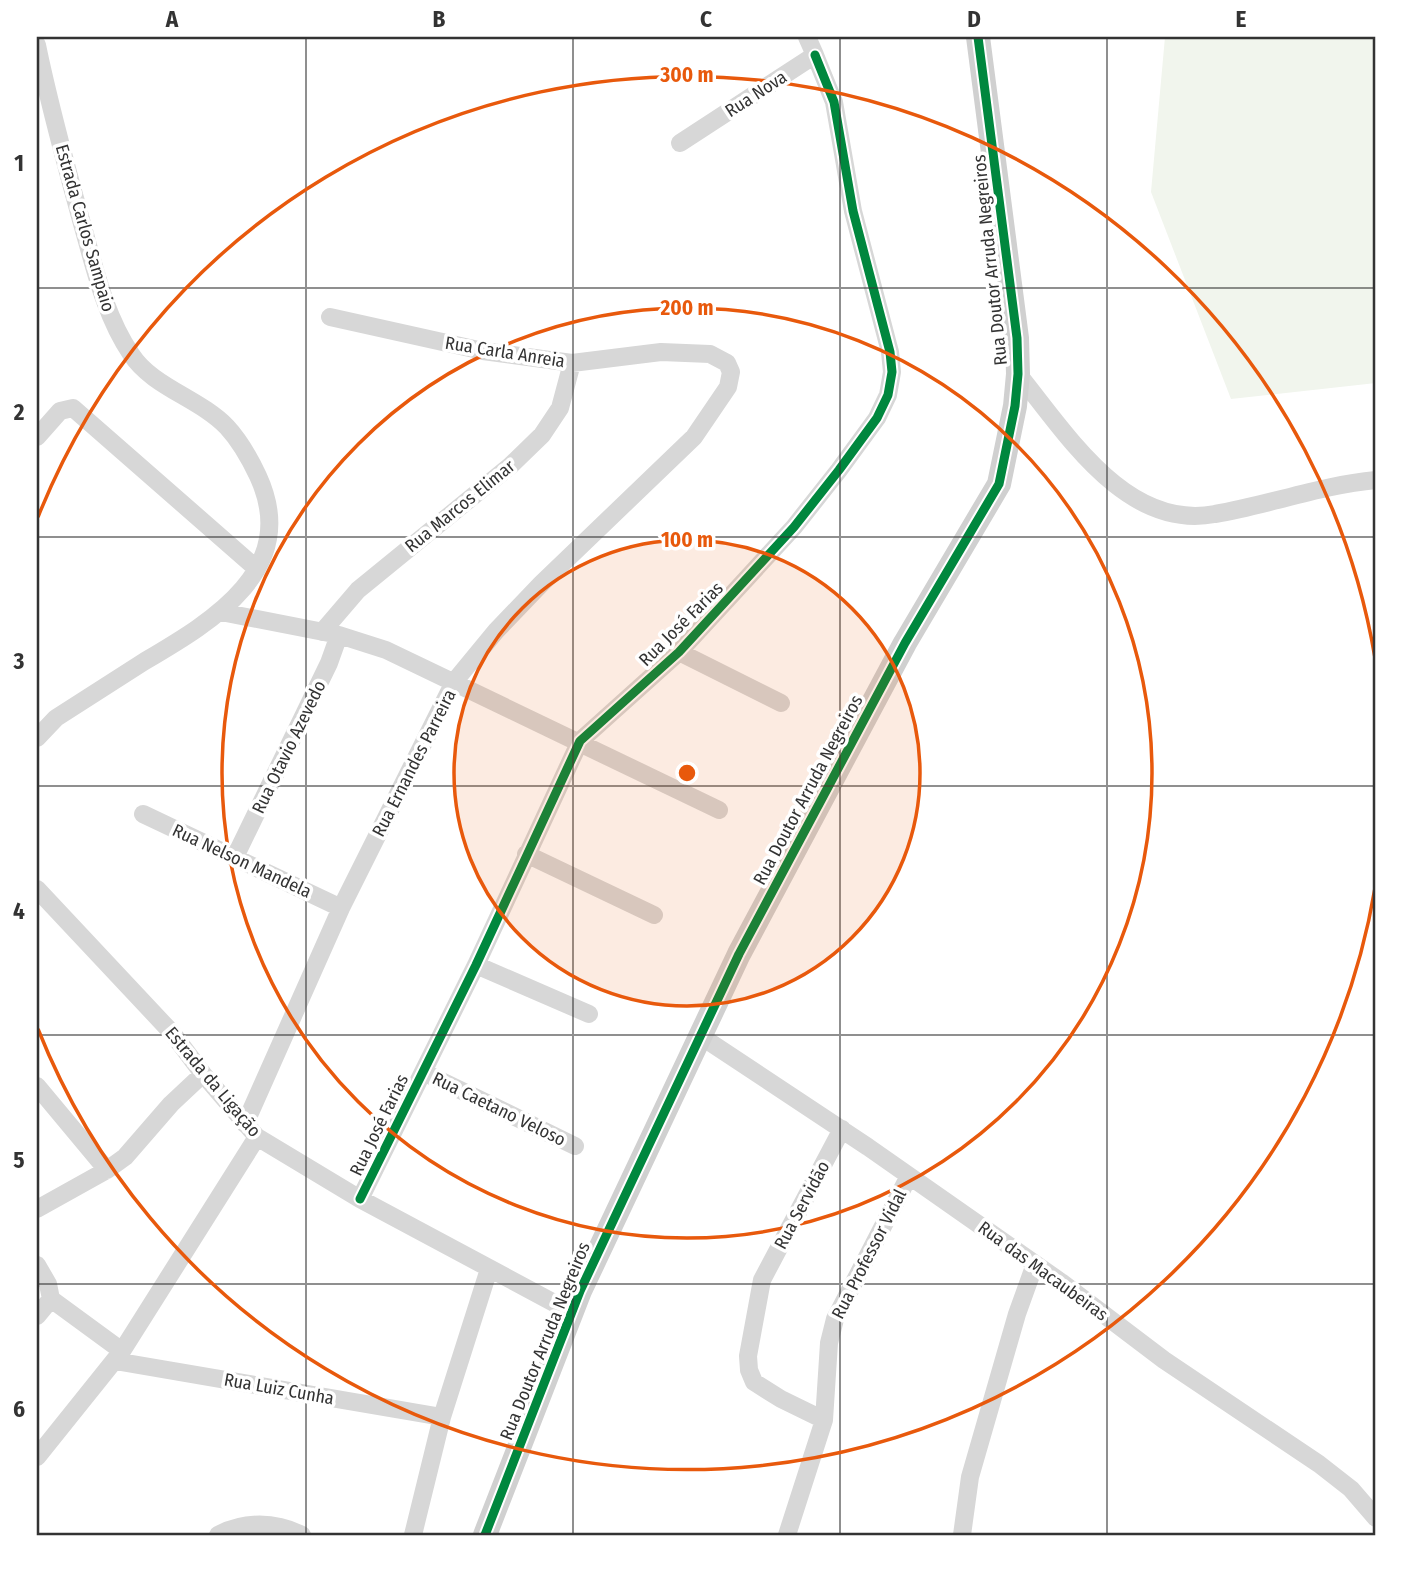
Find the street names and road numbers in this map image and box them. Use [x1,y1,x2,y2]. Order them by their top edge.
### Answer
street label: Rua Nova [721,66,791,122]
street label: Estrada Carlos Sampaio [51,142,119,314]
street label: Rua Doutor Arruda Negreiros [968,153,1012,366]
street label: Rua Carla Anreia [444,332,567,372]
street label: Rua Marcos Elimar [401,455,520,557]
street label: Rua José Farias [634,577,728,671]
street label: Rua Otavio Azevedo [247,677,331,817]
street label: Rua Ernandes Parreira [367,686,461,840]
street label: Rua Doutor Arruda Negreiros [749,691,868,889]
street label: Rua Nelson Mandela [169,819,315,903]
street label: Estrada da Ligação [161,1022,265,1142]
street label: Rua Caetano Veloso [429,1067,569,1151]
street label: Rua José Farias [345,1070,413,1179]
street label: Rua Servidão [770,1157,834,1253]
street label: Rua Professor Vidal [827,1185,911,1323]
street label: Rua das Macaubeiras [974,1217,1112,1326]
street label: Rua Doutor Arruda Negreiros [495,1238,595,1443]
street label: Rua Luiz Cunha [222,1369,336,1410]

